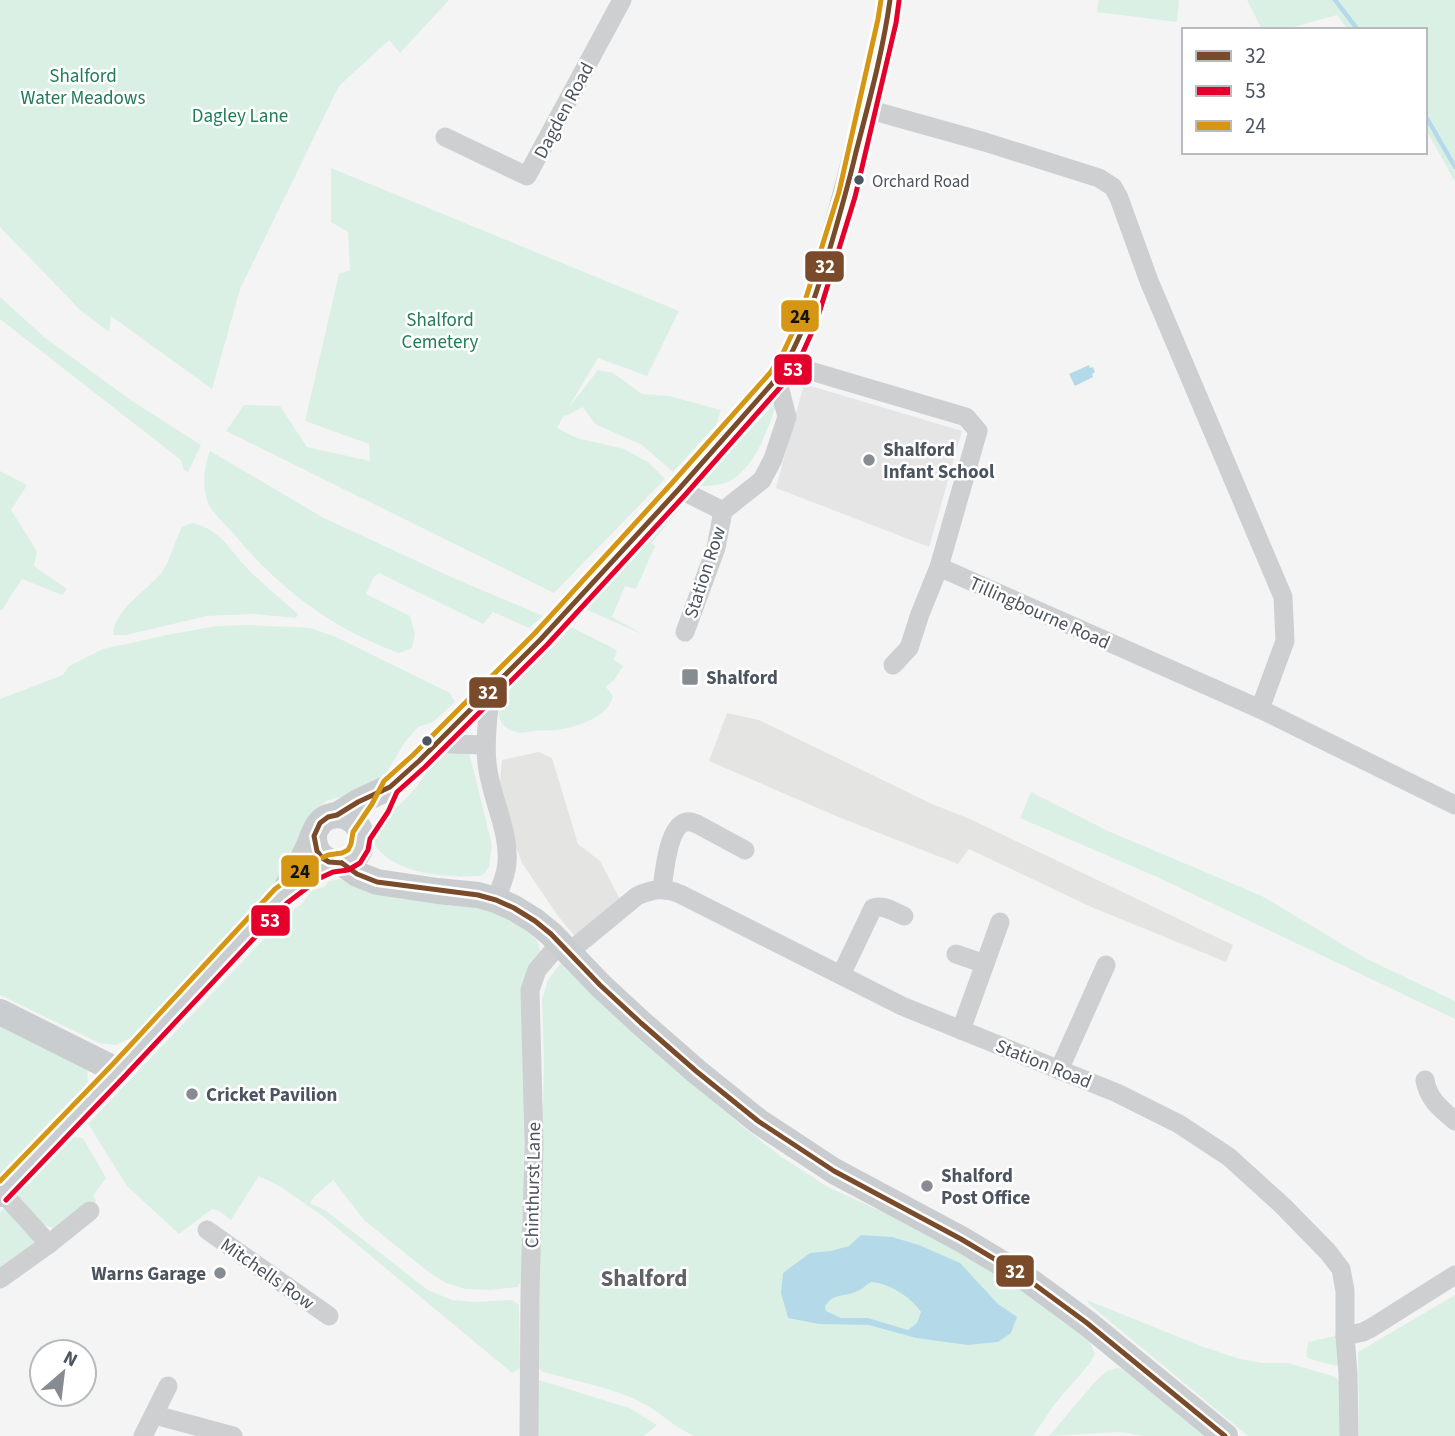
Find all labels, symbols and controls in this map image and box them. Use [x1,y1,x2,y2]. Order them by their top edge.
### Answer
legend [1182,28,1427,154]
text: 32 [1245,41,1266,71]
street label: Dagden Road [528,58,601,164]
park label: Shalford Water Meadows [21,63,145,112]
text: 53 [1245,76,1266,106]
park label: Dagley Lane [192,103,288,130]
text: 24 [1245,111,1266,141]
place label: Orchard Road [872,170,970,194]
marker: Orchard Road [852,173,866,187]
line badge: 32 [804,250,845,283]
text: 32 [815,254,835,281]
line badge: 24 [780,299,820,333]
text: 24 [790,304,810,331]
park label: Shalford Cemetery [402,307,479,356]
line badge: 53 [773,353,813,386]
text: 53 [783,357,803,384]
place label: Shalford Infant School [883,437,995,486]
marker: Shalford Infant School [861,452,877,468]
street label: Station Row [678,523,733,622]
street label: Tillingbourne Road [965,570,1114,656]
place label: Shalford [706,665,778,692]
marker: Shalford [680,667,700,687]
line badge: 32 [468,676,508,709]
text: 32 [478,680,498,707]
unlabelled marker [420,734,434,748]
line badge: 24 [280,854,320,888]
text: 24 [290,859,310,886]
line badge: 53 [250,904,291,937]
text: 53 [260,908,280,935]
street label: Station Road [991,1033,1096,1096]
place label: Cricket Pavilion [206,1082,337,1109]
marker: Cricket Pavilion [184,1086,200,1102]
street label: Chinthurst Lane [519,1122,548,1248]
place label: Shalford Post Office [941,1163,1031,1212]
marker: Shalford Post Office [919,1178,935,1194]
street label: Mitchells Row [215,1232,320,1317]
line badge: 32 [995,1254,1035,1288]
text: 32 [1005,1259,1025,1286]
place label: Warns Garage [91,1261,206,1288]
district label: Shalford [600,1262,688,1295]
marker: Warns Garage [212,1265,228,1281]
north arrow [28,1338,98,1408]
text: N [58,1344,82,1374]

